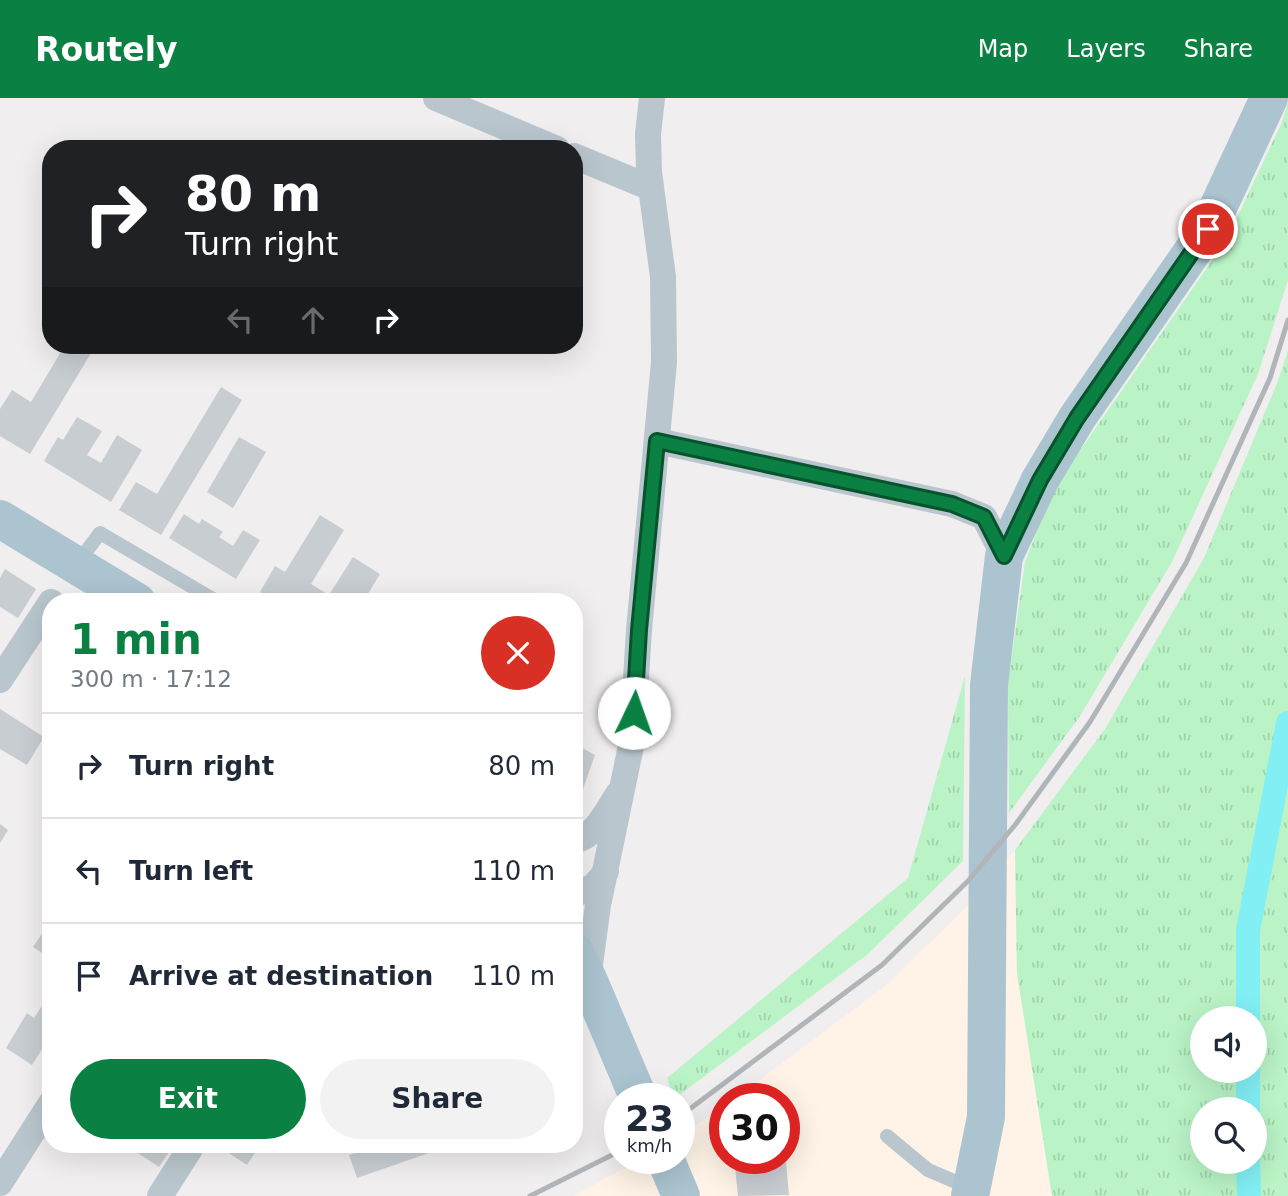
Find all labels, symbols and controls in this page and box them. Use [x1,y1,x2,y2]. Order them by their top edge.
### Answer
text: Routely [35,30,178,69]
text: Map [978,35,1028,63]
text: Layers [1066,35,1146,63]
text: Share [1184,35,1253,63]
text: 80 m [185,166,321,223]
icon: right [70,168,161,259]
pin [1178,199,1238,259]
icon: arrive [1189,210,1227,248]
text: Turn right [185,225,338,263]
icon: left [221,301,259,339]
icon: ahead [294,301,332,339]
icon: right [367,301,405,339]
text: 1 min [70,615,202,664]
button: close [481,616,555,690]
text: 300 m · 17:12 [70,666,232,692]
position arrow [597,676,671,750]
icon: right [70,747,108,785]
text: Turn right [129,751,274,781]
text: 80 m [488,751,555,781]
icon: left [70,852,108,890]
text: Turn left [129,856,253,886]
text: 110 m [472,856,555,886]
icon: arrive [70,957,108,995]
text: Arrive at destination [129,961,433,991]
text: 110 m [472,961,555,991]
map controls [1190,1006,1267,1174]
button: sound [1190,1006,1267,1083]
button: Exit [70,1059,306,1139]
button: Share [320,1059,555,1139]
speed limit sign: 30 [709,1083,800,1174]
button: search [1190,1097,1267,1174]
text: 23 [625,1099,674,1139]
text: km/h [627,1135,672,1156]

